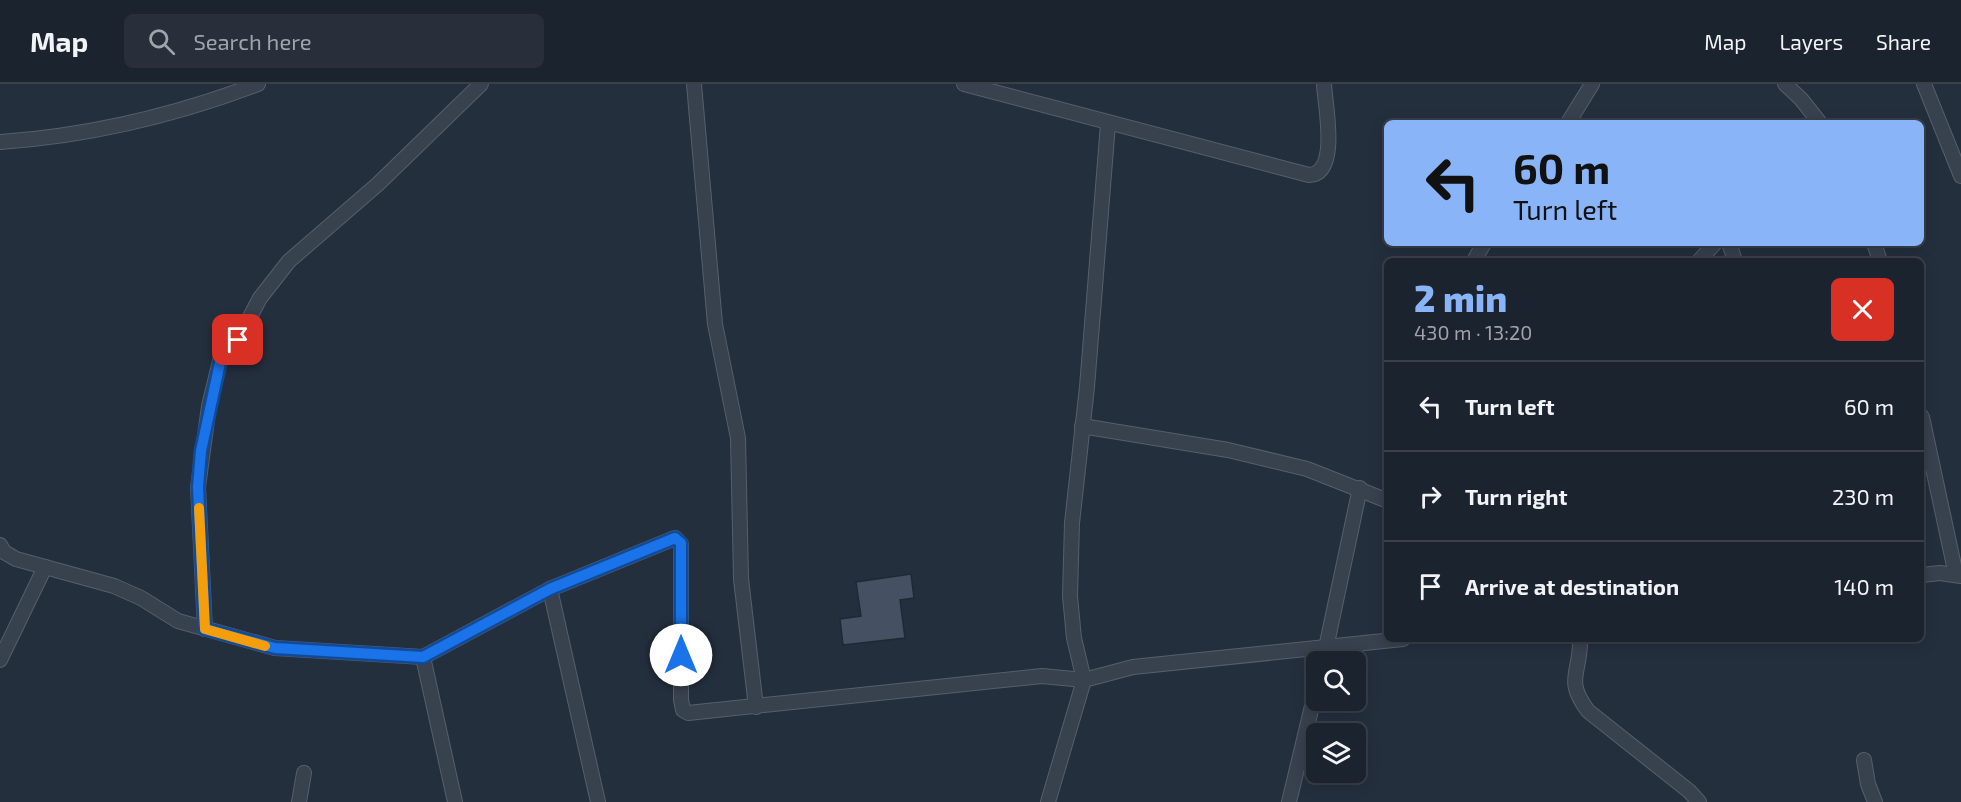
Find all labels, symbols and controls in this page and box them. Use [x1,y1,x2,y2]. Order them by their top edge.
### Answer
search box [124,14,544,68]
text: Map [30,24,88,58]
icon: search [145,25,178,58]
text: Search here [193,28,312,54]
text: Map [1704,29,1746,54]
text: Layers [1779,29,1843,54]
text: Share [1876,29,1931,54]
text: 60 m [1513,142,1610,192]
icon: left [1414,144,1492,222]
text: Turn left [1513,193,1617,225]
text: 2 min [1414,276,1507,319]
button: close [1831,278,1894,341]
pin [212,314,263,365]
text: 430 m · 13:20 [1414,320,1532,344]
icon: arrive [221,323,254,356]
icon: left [1414,390,1447,423]
text: Turn left [1465,393,1554,419]
text: 60 m [1844,393,1894,419]
icon: right [1414,480,1447,513]
text: Turn right [1465,483,1567,509]
text: 230 m [1832,483,1894,509]
icon: arrive [1414,570,1447,603]
text: Arrive at destination [1465,573,1679,599]
text: 140 m [1834,573,1894,599]
position arrow [649,623,713,687]
map controls [1306,651,1366,783]
button: search [1306,651,1366,711]
button: layers [1306,723,1366,783]

